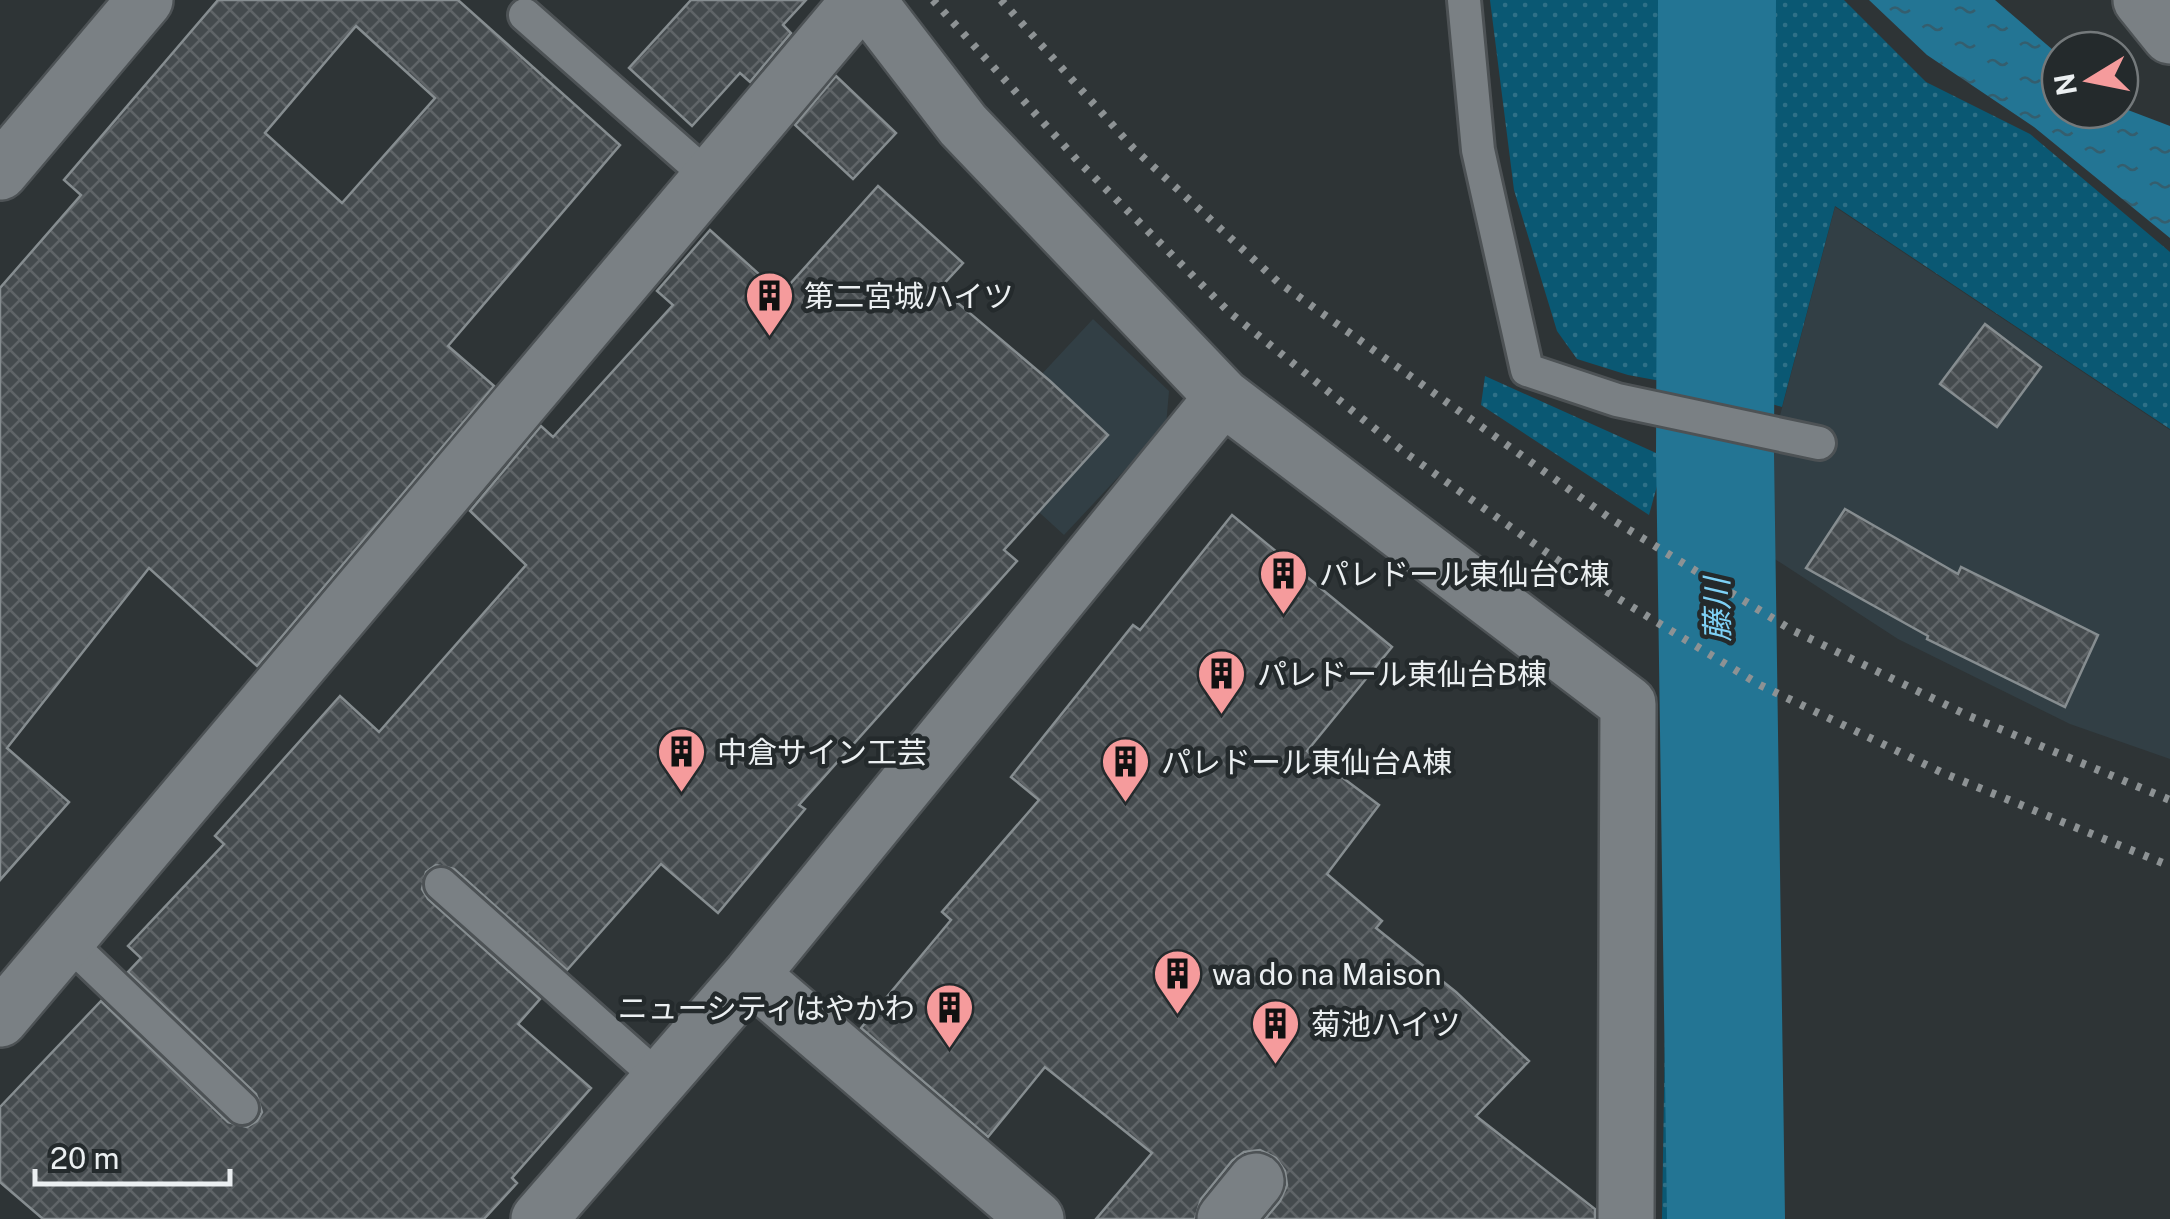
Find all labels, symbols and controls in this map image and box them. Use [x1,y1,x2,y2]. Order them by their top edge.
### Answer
north arrow [2040,30,2140,130]
text: N [2047,71,2083,98]
building icon: 第二宮城ハイツ [743,270,795,338]
place label: 第二宮城ハイツ [804,278,1013,314]
building icon: パレドール東仙台C棟 [1258,548,1310,616]
place label: パレドール東仙台C棟 [1319,556,1610,592]
water label: 藤川 [1698,575,1736,642]
building icon: パレドール東仙台B棟 [1196,648,1248,716]
place label: パレドール東仙台B棟 [1257,656,1547,692]
building icon: 中倉サイン工芸 [656,726,708,794]
place label: 中倉サイン工芸 [717,734,927,770]
building icon: パレドール東仙台A棟 [1100,736,1152,804]
place label: パレドール東仙台A棟 [1161,744,1452,780]
building icon: wa do na Maison [1151,948,1203,1016]
place label: wa do na Maison [1212,956,1442,992]
building icon: ニューシティはやかわ [924,982,976,1050]
place label: ニューシティはやかわ [617,990,915,1026]
building icon: 菊池ハイツ [1250,998,1302,1066]
place label: 菊池ハイツ [1311,1006,1460,1042]
scale bar [35,1124,230,1186]
text: 20 m [50,1140,119,1176]

